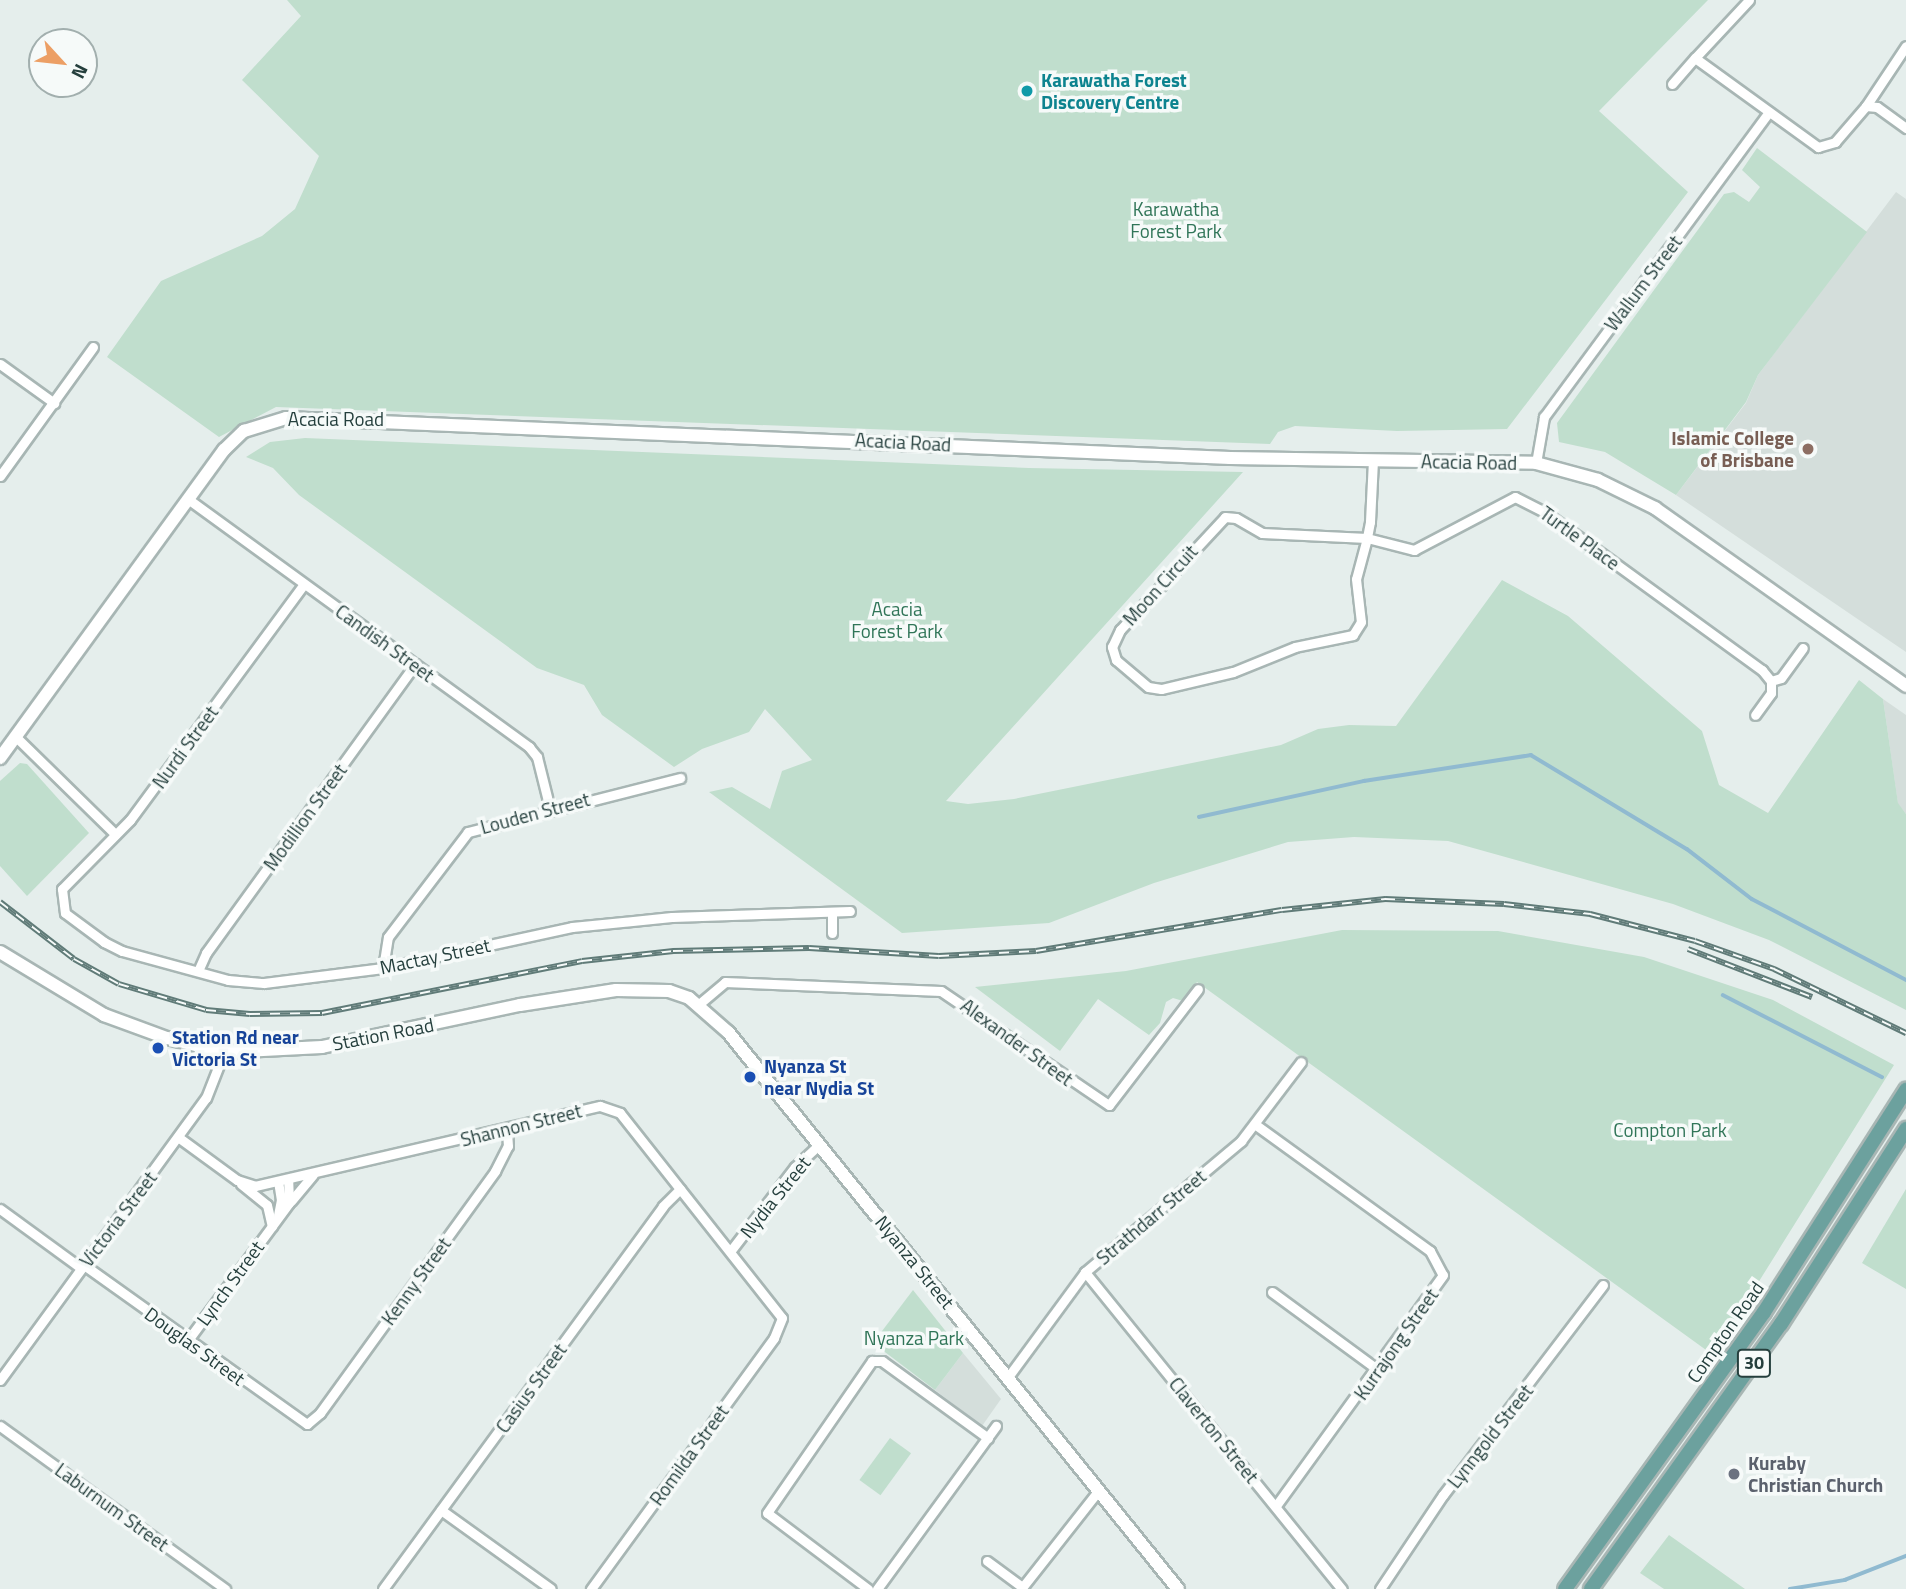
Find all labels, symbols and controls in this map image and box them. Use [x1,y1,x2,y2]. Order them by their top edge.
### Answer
north arrow [28,28,98,98]
text: N [64,59,96,84]
place label: Karawatha Forest Discovery Centre [1041,69,1187,113]
marker: Karawatha Forest Discovery Centre [1019,83,1035,99]
park label: Karawatha Forest Park [1130,198,1222,242]
street label: Wallum Street [1600,231,1686,335]
street label: Acacia Road [288,408,384,430]
place label: Islamic College of Brisbane [1671,427,1794,471]
street label: Acacia Road [854,428,952,456]
marker: Islamic College of Brisbane [1800,441,1816,457]
street label: Acacia Road [1421,450,1517,474]
street label: Turtle Place [1536,502,1624,574]
street label: Moon Circuit [1118,540,1202,630]
park label: Acacia Forest Park [851,598,943,642]
street label: Candish Street [331,600,439,686]
street label: Nurdi Street [147,701,223,793]
street label: Modillion Street [259,759,351,875]
street label: Louden Street [478,787,592,839]
street label: Mactay Street [378,933,492,979]
street label: Alexander Street [957,994,1077,1090]
street label: Station Road [330,1013,436,1055]
place label: Station Rd near Victoria St [172,1026,299,1070]
marker: Station Rd near Victoria St [150,1040,166,1056]
place label: Nyanza St near Nydia St [764,1055,874,1099]
marker: Nyanza St near Nydia St [742,1069,758,1085]
street label: Shannon Street [458,1099,584,1151]
park label: Compton Park [1613,1119,1727,1141]
street label: Nydia Street [735,1151,815,1243]
street label: Strathdarr Street [1092,1165,1210,1269]
street label: Victoria Street [75,1167,161,1271]
street label: Nyanza Street [871,1211,959,1313]
street label: Kenny Street [377,1233,455,1329]
street label: Lynch Street [192,1236,268,1330]
street label: Compton Road [1682,1277,1768,1387]
street label: Kurrajong Street [1349,1284,1443,1404]
street label: Douglas Street [141,1302,249,1390]
park label: Nyanza Park [864,1327,964,1349]
street label: Casius Street [491,1339,571,1437]
road number: 30 [1736,1348,1772,1378]
street label: Claverton Street [1164,1373,1264,1487]
street label: Lynngold Street [1442,1380,1538,1492]
street label: Romilda Street [645,1400,733,1510]
place label: Kuraby Christian Church [1748,1452,1883,1496]
street label: Laburnum Street [51,1458,173,1556]
marker: Kuraby Christian Church [1726,1466,1742,1482]

